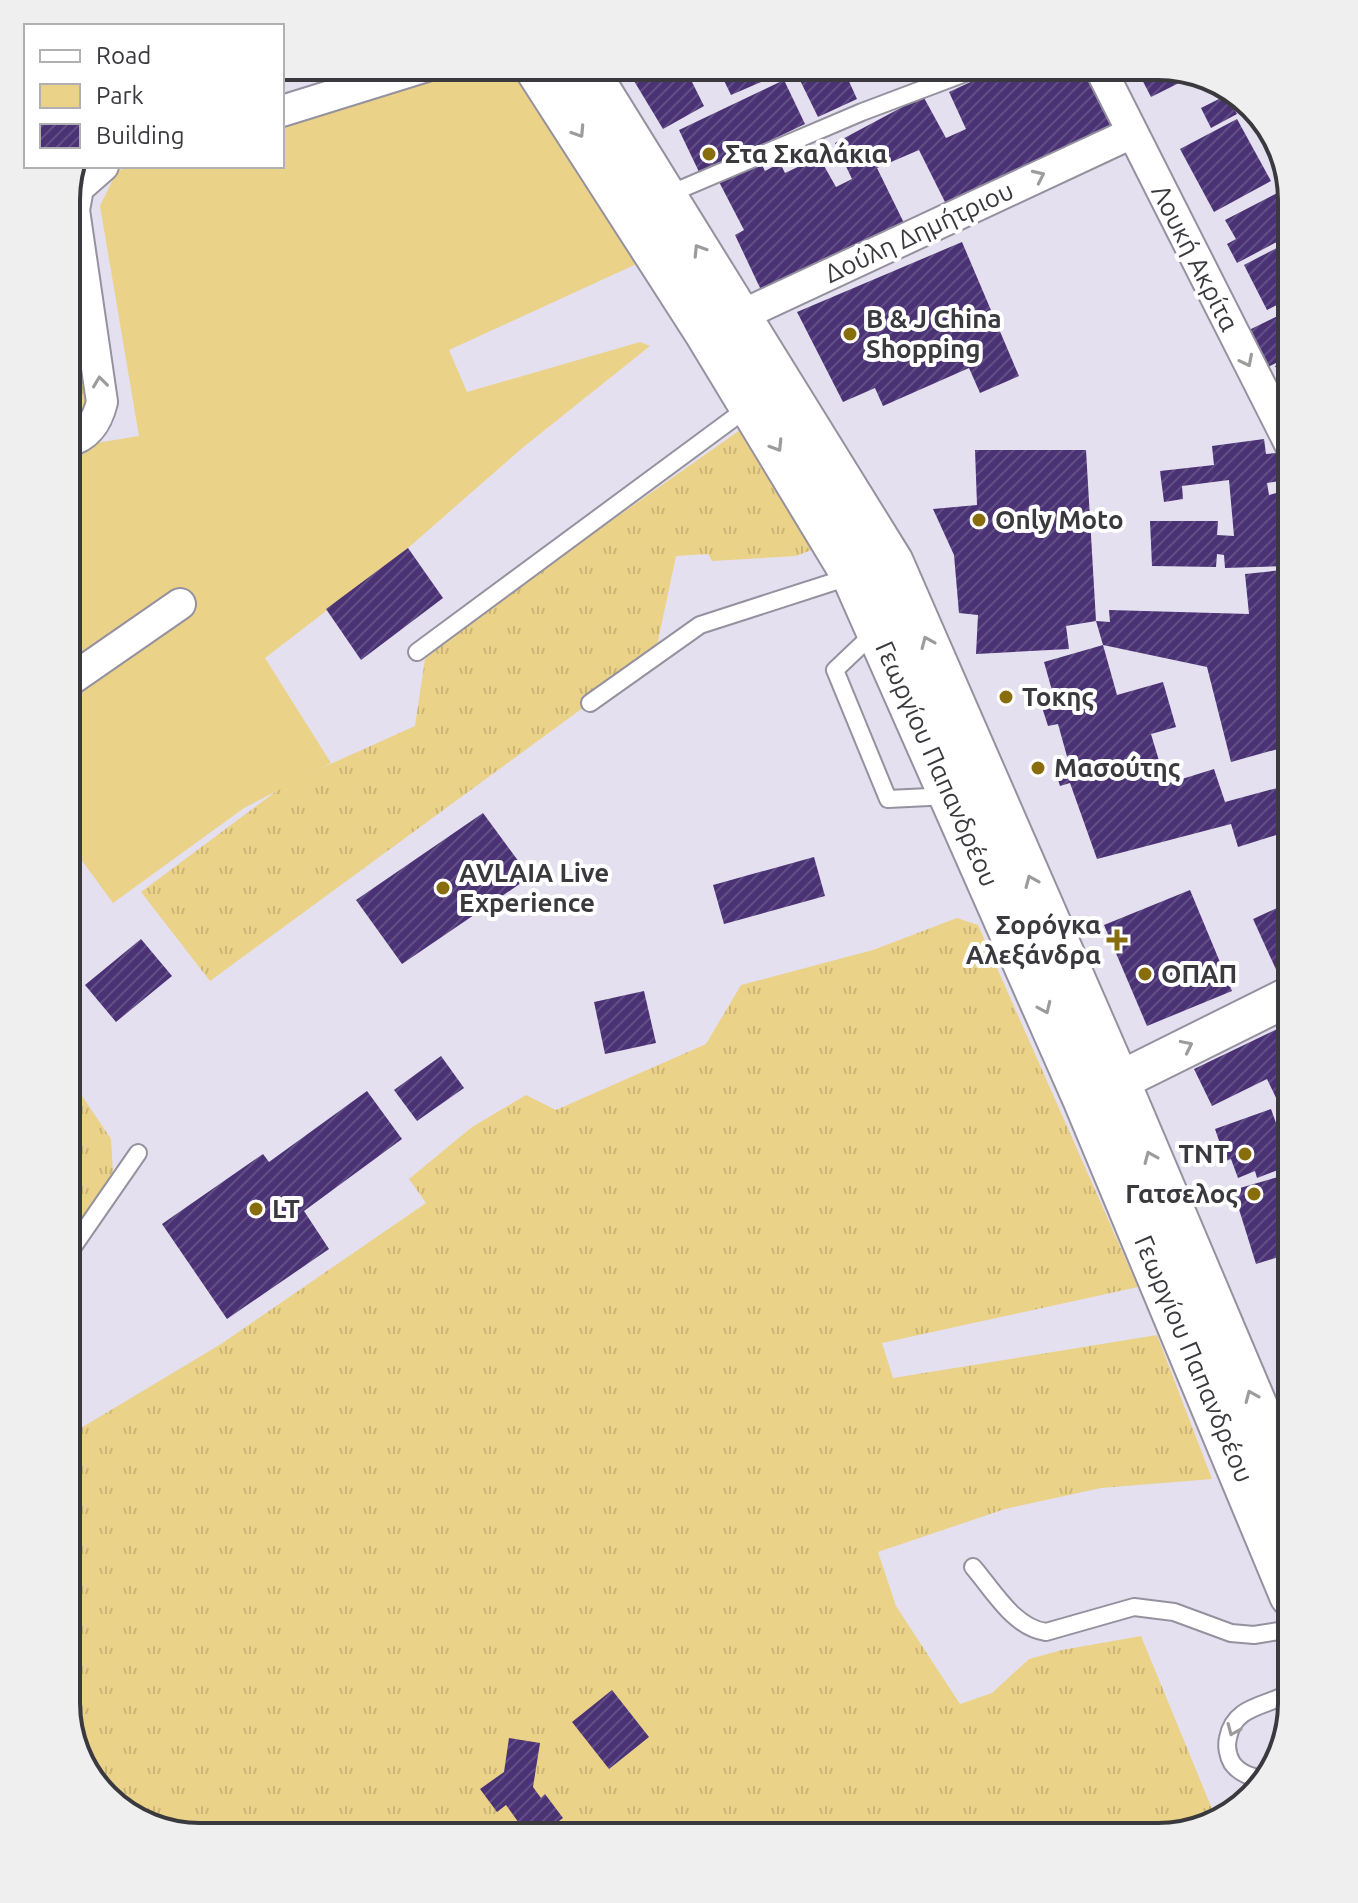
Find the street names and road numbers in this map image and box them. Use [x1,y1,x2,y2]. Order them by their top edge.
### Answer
street label: Δούλη Δημήτριου [820,175,1018,288]
street label: Λουκή Ακρίτα [1146,180,1245,336]
street label: Γεωργίου Παπανδρέου [870,637,1005,891]
street label: Γεωργίου Παπανδρέου [1129,1231,1260,1487]

